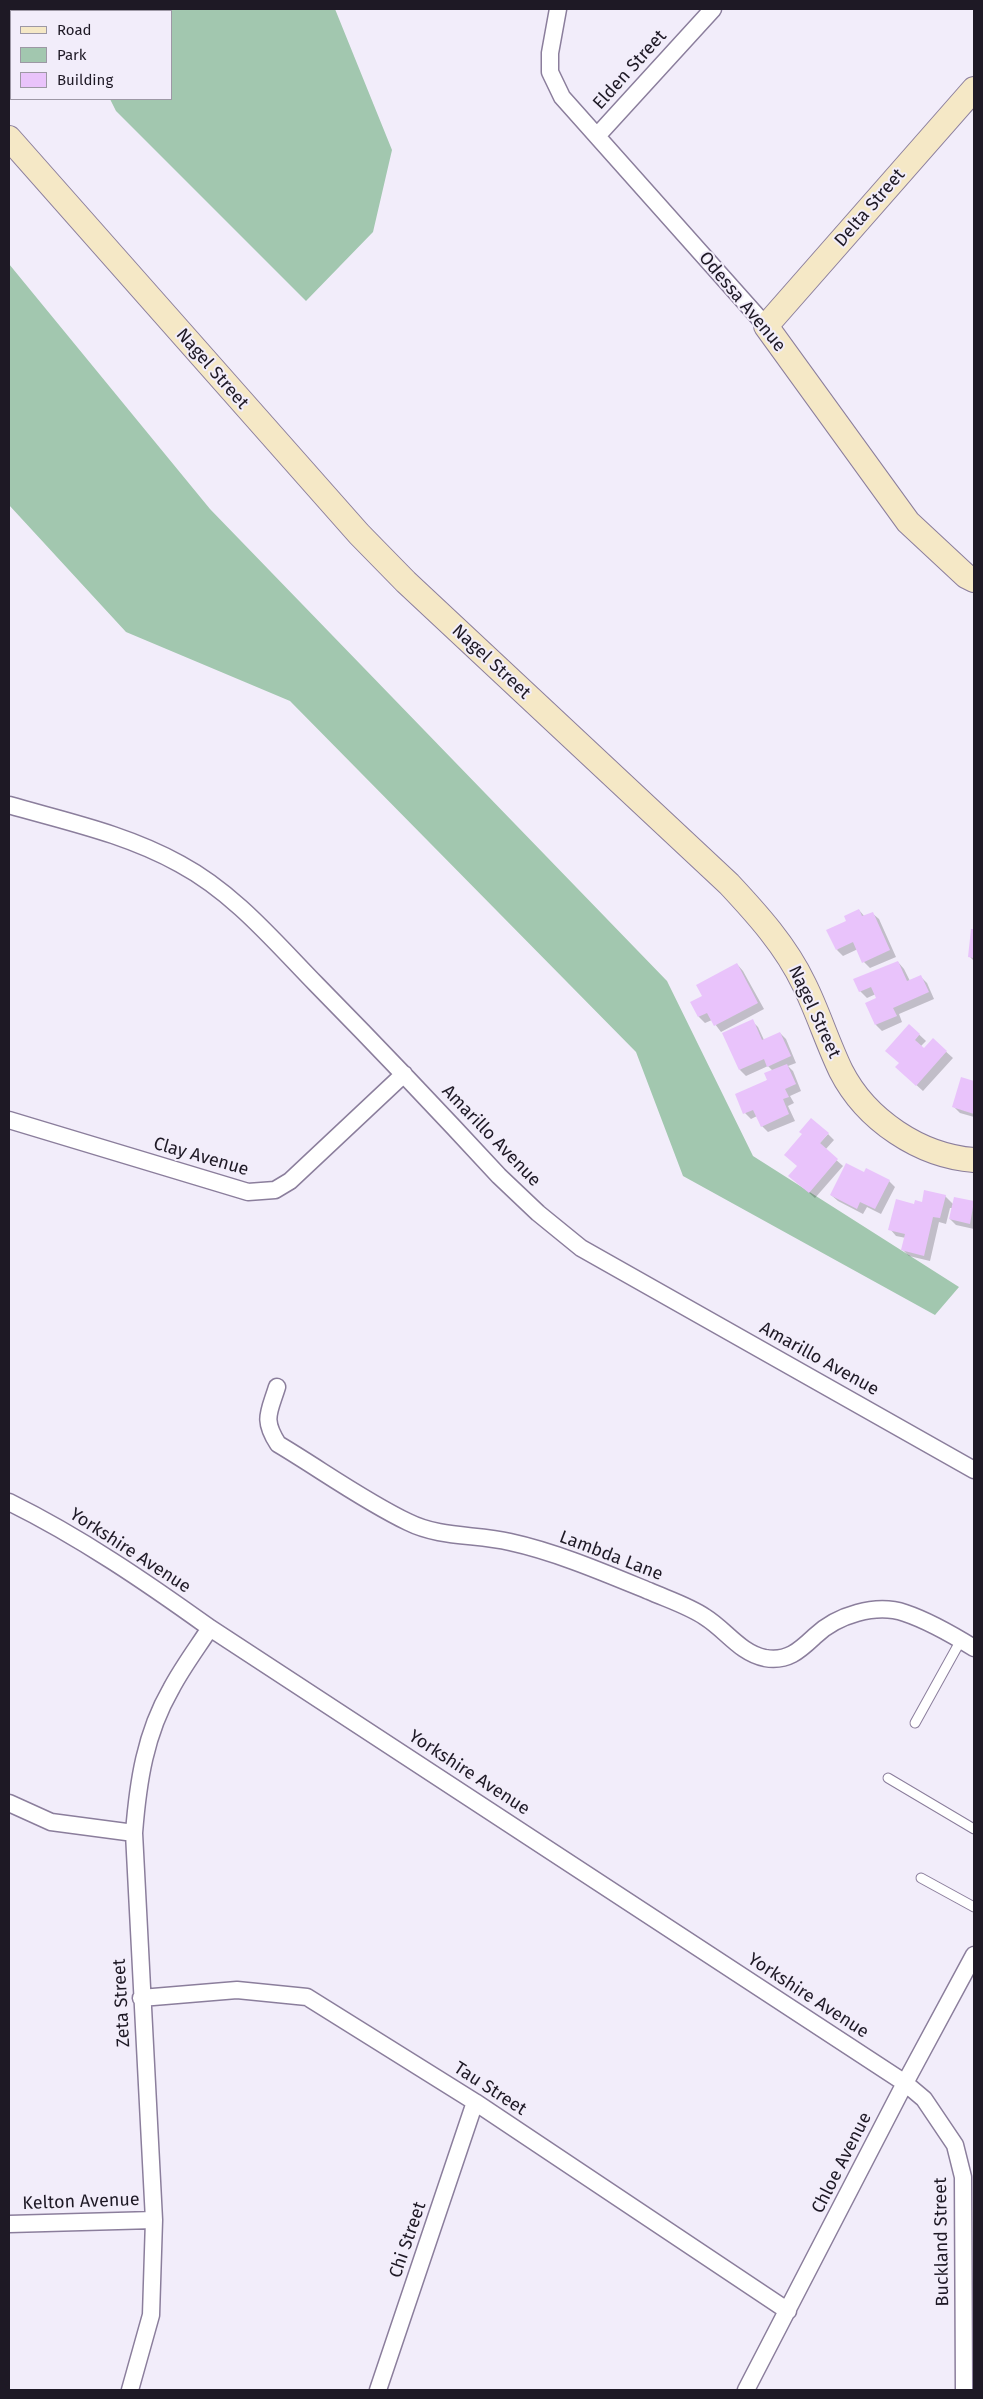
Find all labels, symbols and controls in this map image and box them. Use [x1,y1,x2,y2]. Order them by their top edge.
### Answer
legend [10,10,172,100]
text: Road [57,21,92,39]
street label: Elden Street [589,26,671,114]
text: Park [57,46,87,64]
text: Building [57,71,113,89]
street label: Delta Street [830,165,910,251]
street label: Odessa Avenue [694,248,790,356]
street label: Nagel Street [171,324,253,414]
street label: Nagel Street [447,620,535,704]
street label: Nagel Street [783,962,845,1062]
street label: Amarillo Avenue [437,1081,545,1191]
street label: Clay Avenue [151,1133,251,1181]
street label: Amarillo Avenue [756,1317,882,1401]
street label: Yorkshire Avenue [65,1504,195,1598]
street label: Lambda Lane [556,1526,666,1586]
street label: Yorkshire Avenue [404,1726,534,1820]
street label: Yorkshire Avenue [743,1949,873,2043]
street label: Zeta Street [109,1958,135,2048]
street label: Tau Street [450,2058,530,2120]
street label: Chloe Avenue [807,2109,877,2217]
street label: Buckland Street [930,2177,954,2307]
street label: Kelton Avenue [22,2189,140,2215]
street label: Chi Street [385,2199,431,2281]

